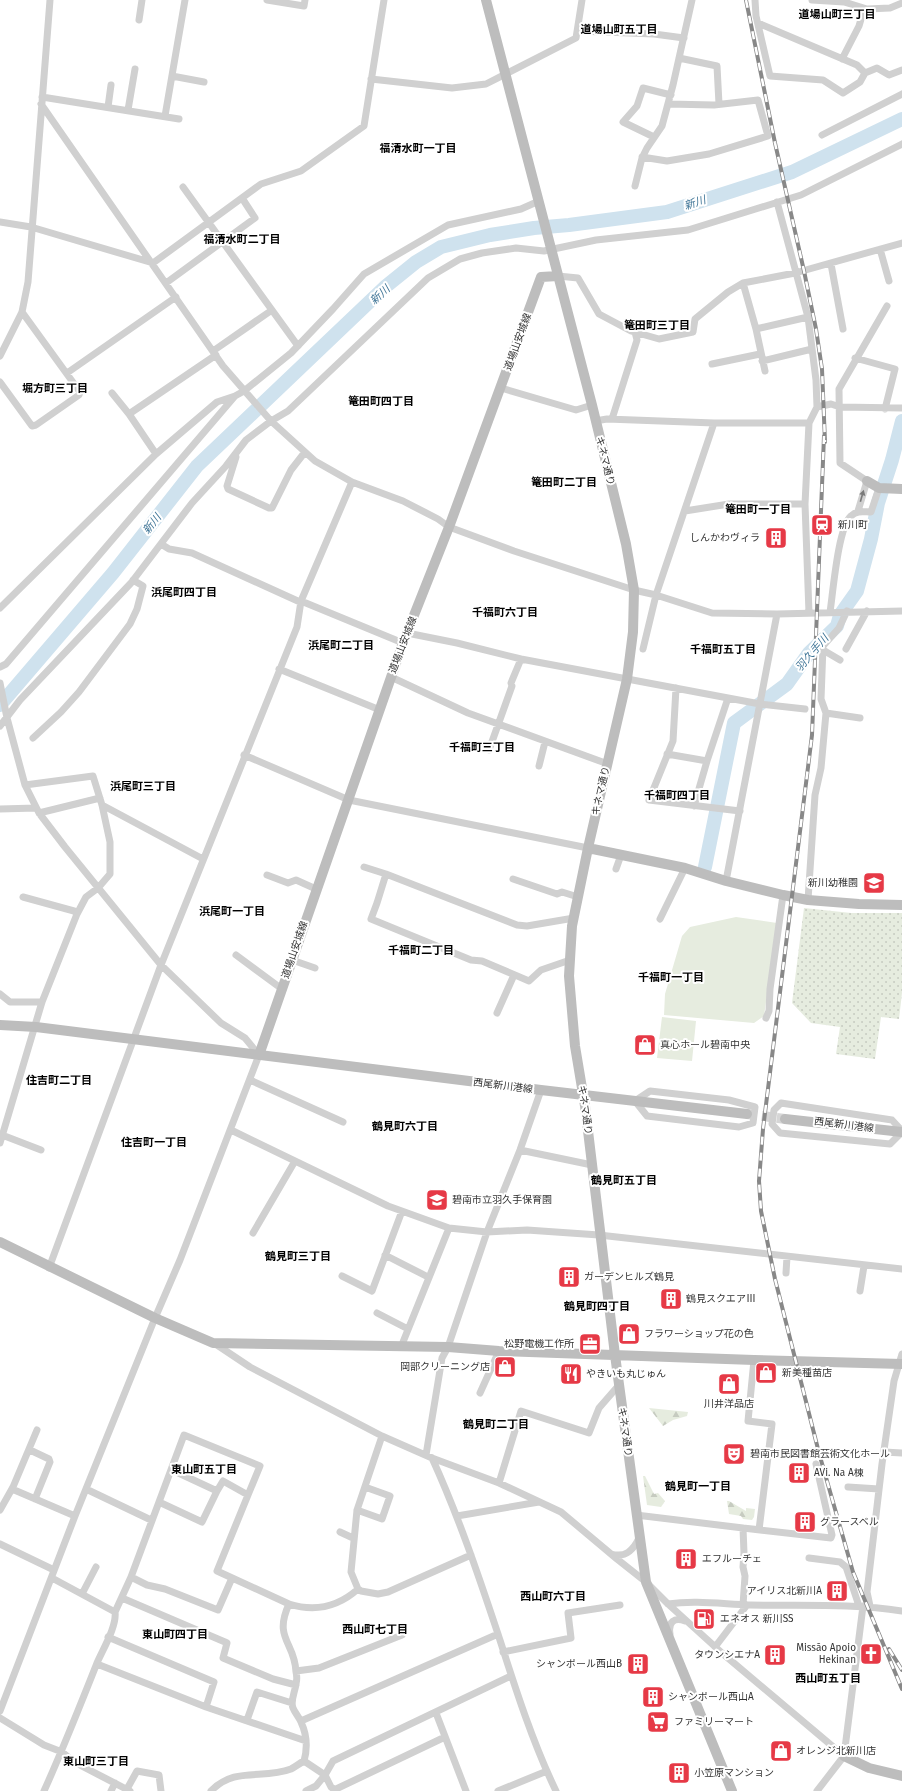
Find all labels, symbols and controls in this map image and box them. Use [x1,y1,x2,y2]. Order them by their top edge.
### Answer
district label: 道場山町三丁目 [799,8,876,21]
district label: 道場山町五丁目 [581,23,658,36]
district label: 福清水町一丁目 [380,142,457,155]
water label: 新川 [683,193,708,213]
district label: 福清水町二丁目 [204,233,281,246]
water label: 新川 [368,282,393,307]
street label: 道場山安城線 [502,312,534,372]
district label: 篭田町三丁目 [624,319,690,332]
district label: 堀方町三丁目 [22,382,88,395]
district label: 篭田町四丁目 [348,395,414,408]
street label: キネマ通り [593,435,617,487]
district label: 篭田町二丁目 [531,476,597,489]
one-way arrow [859,490,865,502]
district label: 篭田町一丁目 [725,503,791,516]
water label: 新川 [140,511,165,537]
station icon: 新川町 [809,512,835,538]
place label: 新川町 [838,519,868,531]
building icon: しんかわヴィラ [763,525,789,551]
place label: しんかわヴィラ [690,532,760,544]
district label: 浜尾町四丁目 [151,586,217,599]
district label: 千福町六丁目 [472,606,538,619]
street label: 道場山安城線 [387,615,419,675]
water label: 羽久手川 [793,631,832,674]
district label: 浜尾町二丁目 [308,639,374,652]
district label: 千福町五丁目 [690,643,756,656]
district label: 千福町三丁目 [449,741,515,754]
street label: キネマ通り [590,765,612,817]
district label: 浜尾町三丁目 [110,780,176,793]
district label: 千福町四丁目 [644,789,710,802]
school or university icon: 新川幼稚園 [861,870,887,896]
place label: 新川幼稚園 [808,877,858,889]
district label: 浜尾町一丁目 [199,905,265,918]
street label: 道場山安城線 [280,920,310,980]
district label: 千福町二丁目 [388,944,454,957]
district label: 千福町一丁目 [638,971,704,984]
shop icon: 真心ホール碧南中央 [632,1032,658,1058]
place label: 真心ホール碧南中央 [660,1039,751,1051]
district label: 住吉町二丁目 [26,1074,92,1087]
street label: 西尾新川港線 [472,1076,534,1096]
street label: キネマ通り [576,1084,594,1136]
street label: 西尾新川港線 [813,1115,875,1135]
district label: 鶴見町六丁目 [371,1120,438,1133]
district label: 住吉町一丁目 [121,1136,187,1149]
district label: 鶴見町五丁目 [590,1174,657,1187]
school or university icon: 碧南市立羽久手保育園 [424,1187,450,1213]
place label: 碧南市立羽久手保育園 [452,1194,552,1206]
district label: 鶴見町三丁目 [264,1250,331,1263]
building icon: ガーデンヒルズ鶴見 [556,1264,582,1290]
place label: ガーデンヒルズ鶴見 [584,1271,674,1283]
building icon: 鶴見スクエアⅢ [658,1286,684,1312]
place label: 鶴見スクエアⅢ [686,1293,756,1305]
district label: 鶴見町四丁目 [563,1300,630,1313]
shop icon: フラワーショップ花の色 [616,1321,642,1347]
place label: フラワーショップ花の色 [644,1328,754,1340]
office icon: 松野電機工作所 [577,1331,603,1357]
place label: 松野電機工作所 [504,1338,574,1350]
shop icon: 岡部クリーニング店 [492,1354,518,1380]
shop icon: 新美種苗店 [753,1360,779,1386]
place label: 岡部クリーニング店 [400,1361,490,1373]
restaurant icon: やきいも丸じゅん [558,1361,584,1387]
place label: 新美種苗店 [782,1367,832,1379]
place label: やきいも丸じゅん [586,1368,666,1380]
shop icon: 川井洋品店 [716,1371,742,1397]
place label: 川井洋品店 [704,1398,754,1410]
street label: キネマ通り [616,1406,634,1458]
district label: 鶴見町二丁目 [462,1418,529,1431]
theatre icon: 碧南市民図書館芸術文化ホール [721,1441,747,1467]
place label: 碧南市民図書館芸術文化ホール [750,1448,890,1460]
building icon: AVi. Na A棟 [786,1460,812,1486]
district label: 東山町五丁目 [171,1463,237,1476]
place label: AVi. Na A棟 [814,1467,864,1479]
district label: 鶴見町一丁目 [664,1480,731,1493]
building icon: グラースベル [792,1509,818,1535]
place label: グラースベル [820,1516,879,1528]
building icon: エフルーチェ [673,1546,699,1572]
place label: エフルーチェ [702,1553,762,1565]
building icon: アイリス北新川A [824,1578,850,1604]
place label: アイリス北新川A [747,1585,822,1597]
district label: 西山町六丁目 [520,1590,586,1603]
fuel station icon: エネオス 新川SS [691,1606,717,1632]
place label: エネオス 新川SS [720,1613,794,1625]
district label: 西山町七丁目 [342,1623,408,1636]
district label: 東山町四丁目 [142,1628,208,1641]
church icon: Missão Apoio Hekinan [858,1641,884,1667]
building icon: タウンシエナA [762,1642,788,1668]
place label: Missão Apoio Hekinan [796,1642,856,1666]
place label: タウンシエナA [694,1649,760,1661]
building icon: シャンポール西山B [625,1651,651,1677]
place label: シャンポール西山B [536,1658,622,1670]
district label: 西山町五丁目 [795,1672,861,1685]
building icon: シャンポール西山A [640,1684,666,1710]
place label: シャンポール西山A [668,1691,754,1703]
supermarket icon: ファミリーマート [645,1709,671,1735]
place label: ファミリーマート [674,1716,754,1728]
shop icon: オレンジ北新川店 [768,1738,794,1764]
place label: オレンジ北新川店 [796,1745,876,1757]
district label: 東山町三丁目 [63,1755,129,1768]
building icon: 小笠原マンション [666,1760,692,1786]
place label: 小笠原マンション [694,1767,774,1779]

